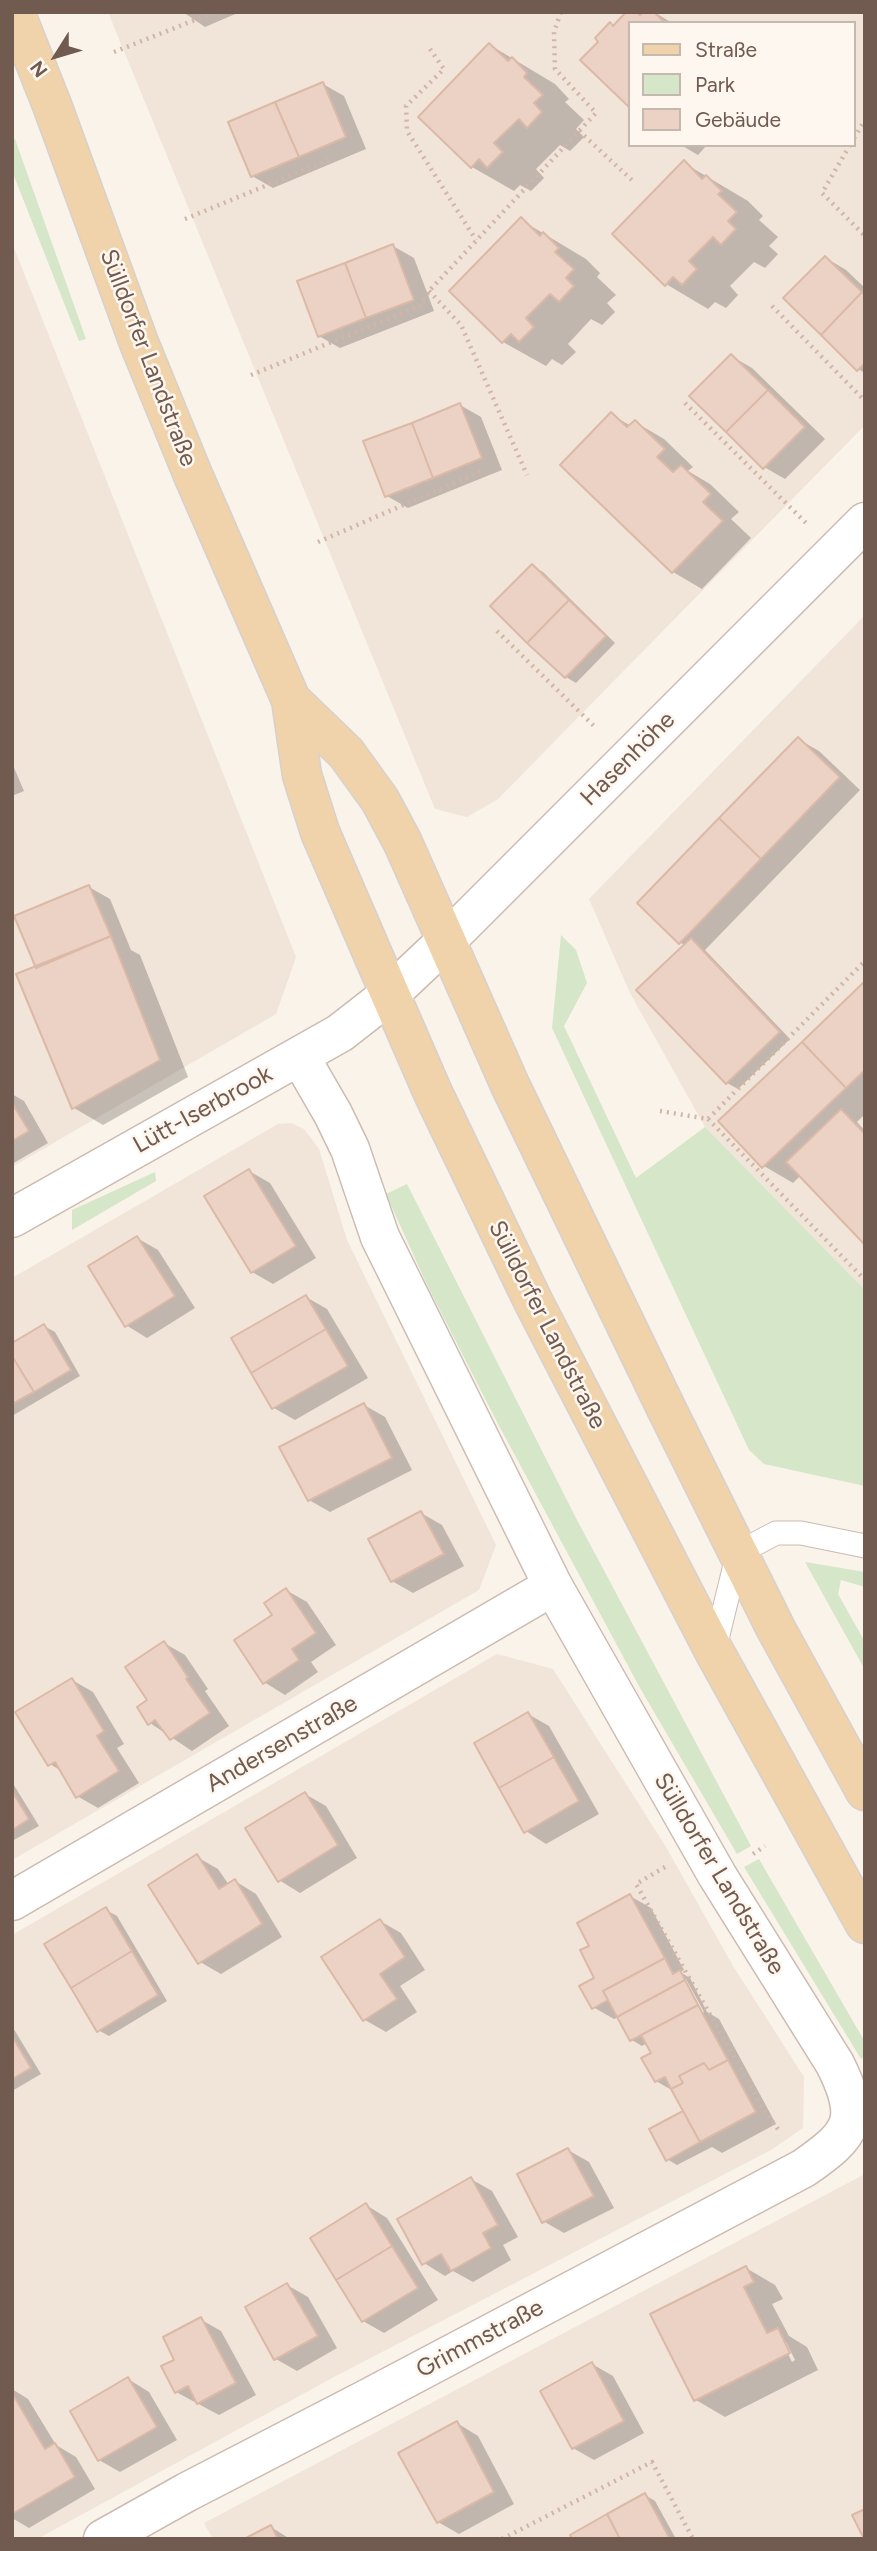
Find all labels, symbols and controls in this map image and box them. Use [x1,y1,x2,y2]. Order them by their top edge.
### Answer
north arrow [21,21,91,91]
legend [628,21,856,147]
text: Straße [695,37,757,62]
text: N [25,56,52,82]
text: Park [695,72,735,97]
text: Gebäude [695,107,781,132]
street label: Sülldorfer Landstraße [93,245,203,471]
street label: Hasenhöhe [575,706,681,812]
street label: Lütt-Iserbrook [128,1060,278,1160]
street label: Sülldorfer Landstraße [482,1216,612,1434]
street label: Andersenstraße [201,1689,363,1799]
street label: Sülldorfer Landstraße [647,1768,791,1980]
street label: Grimmstraße [411,2293,549,2385]

